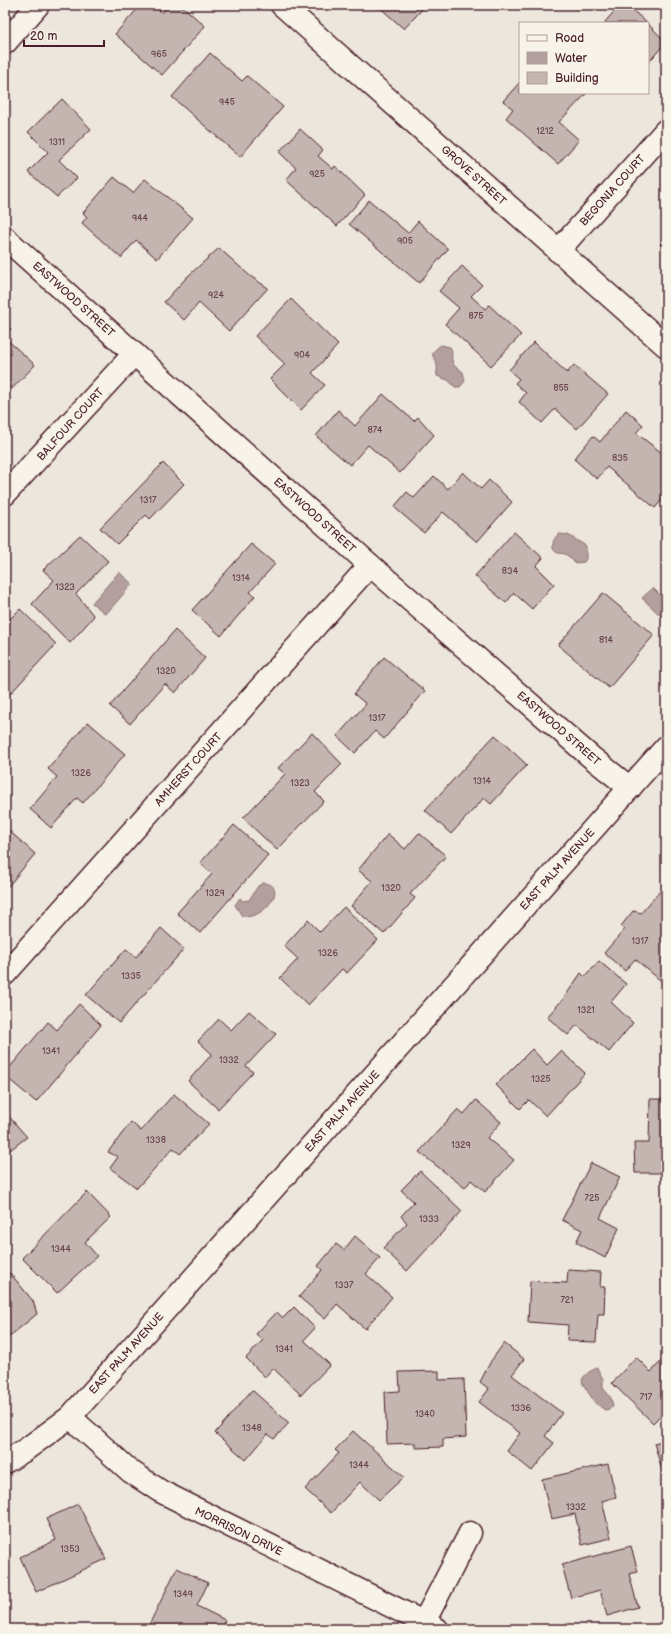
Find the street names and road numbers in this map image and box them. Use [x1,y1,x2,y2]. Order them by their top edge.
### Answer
street label: GROVE STREET [438,143,509,208]
street label: BEGONIA COURT [577,152,648,229]
street label: EASTWOOD STREET [30,259,118,340]
street label: BALFOUR COURT [34,385,107,463]
street label: EASTWOOD STREET [271,475,359,556]
street label: EASTWOOD STREET [514,689,603,768]
street label: AMHERST COURT [152,730,225,809]
street label: EAST PALM AVENUE [517,826,597,913]
street label: EAST PALM AVENUE [302,1068,382,1155]
street label: EAST PALM AVENUE [86,1310,166,1397]
street label: MORRISON DRIVE [193,1504,285,1558]

